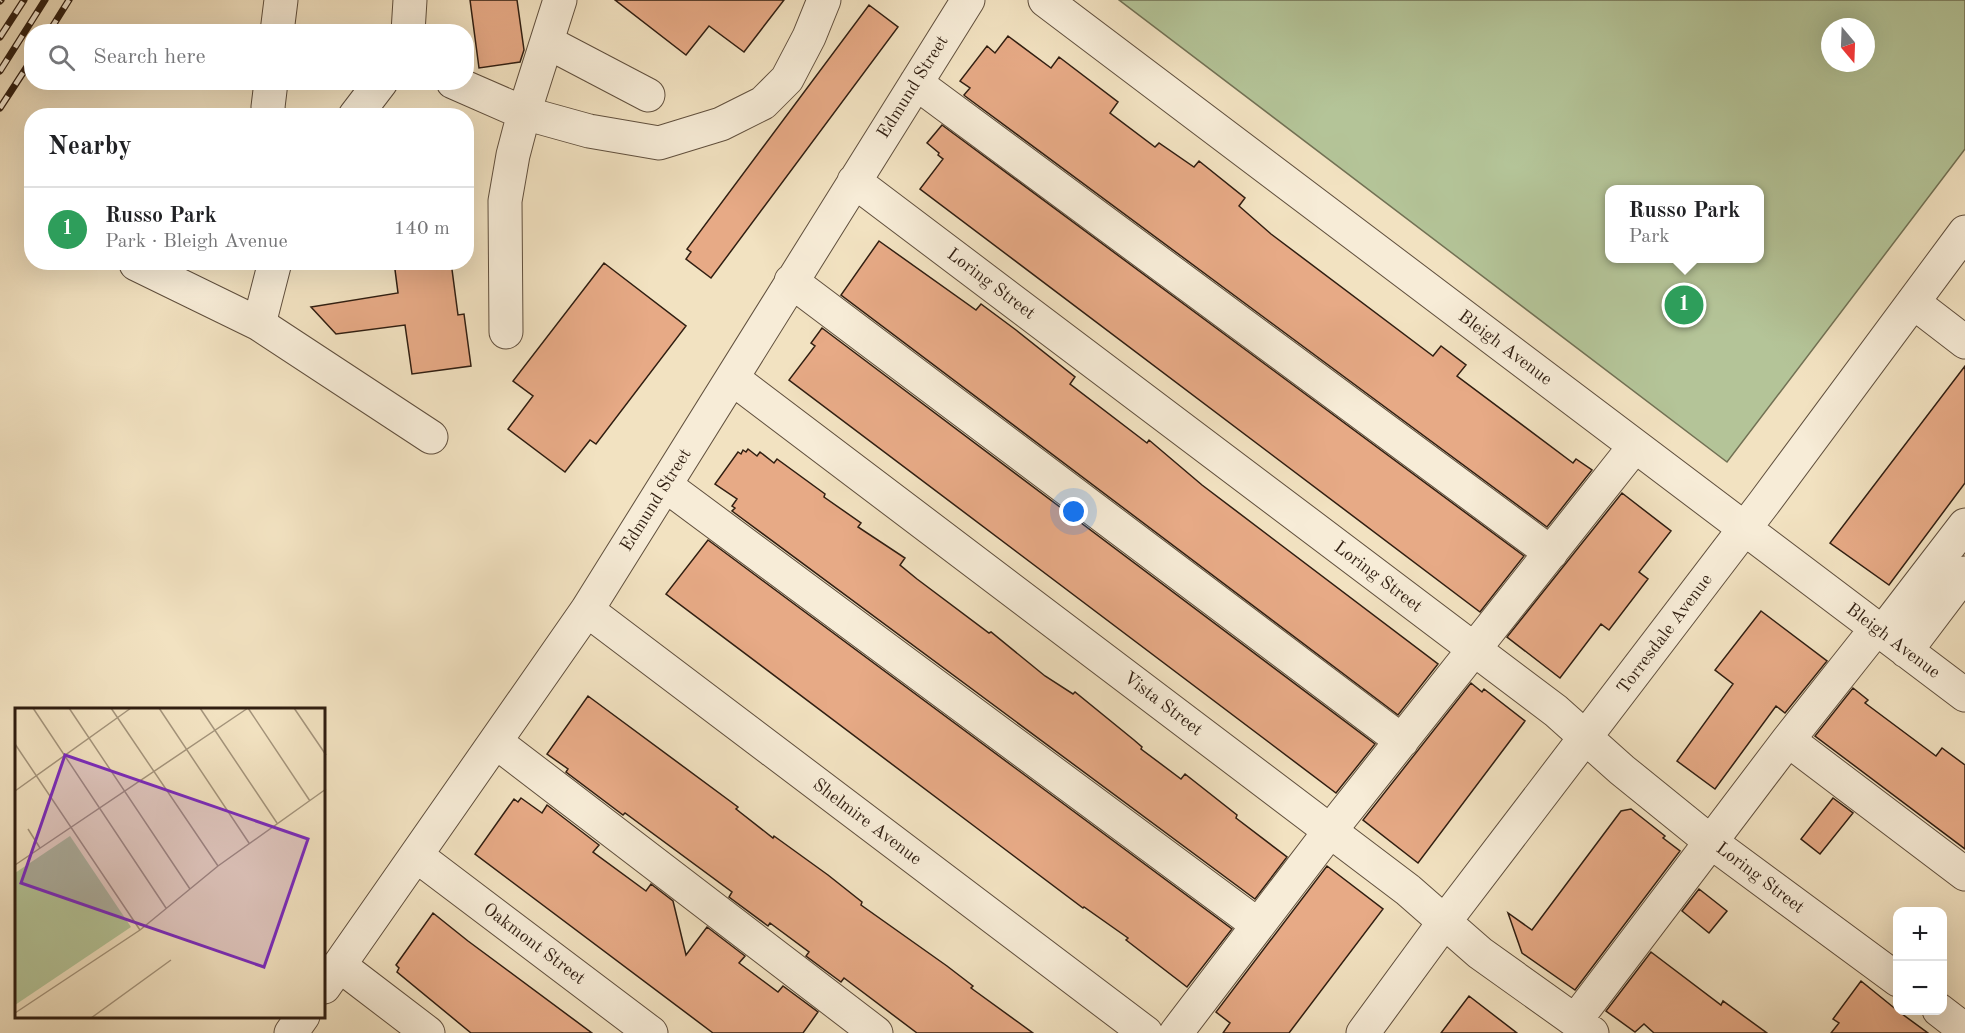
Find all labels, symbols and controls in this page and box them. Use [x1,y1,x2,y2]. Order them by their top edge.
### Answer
north arrow [1821,18,1875,72]
search box [24,24,474,90]
street label: Edmund Street [874,32,952,142]
icon: search [45,41,78,74]
text: Search here [93,46,206,68]
text: Nearby [48,134,132,160]
popup [1605,185,1764,263]
text: Russo Park [1629,200,1740,222]
text: Russo Park [105,205,217,227]
text: 1 [62,219,73,239]
text: 140 m [394,219,450,239]
text: Park [1629,227,1670,247]
text: Park · Bleigh Avenue [105,232,288,252]
street label: Loring Street [943,245,1039,323]
pin: 1 [1664,282,1704,328]
street label: Bleigh Avenue [1455,307,1555,389]
street label: Edmund Street [617,445,695,555]
your location [1059,497,1088,526]
street label: Loring Street [1330,538,1426,616]
street label: Torresdale Avenue [1614,571,1716,697]
street label: Bleigh Avenue [1843,600,1943,682]
street label: Vista Street [1120,669,1206,739]
inset map [15,708,326,1018]
street label: Shelmire Avenue [809,775,925,869]
street label: Loring Street [1712,839,1808,917]
street label: Oakmont Street [480,900,588,988]
map controls [1893,907,1947,1015]
button: + [1893,907,1947,961]
button: − [1893,961,1947,1015]

